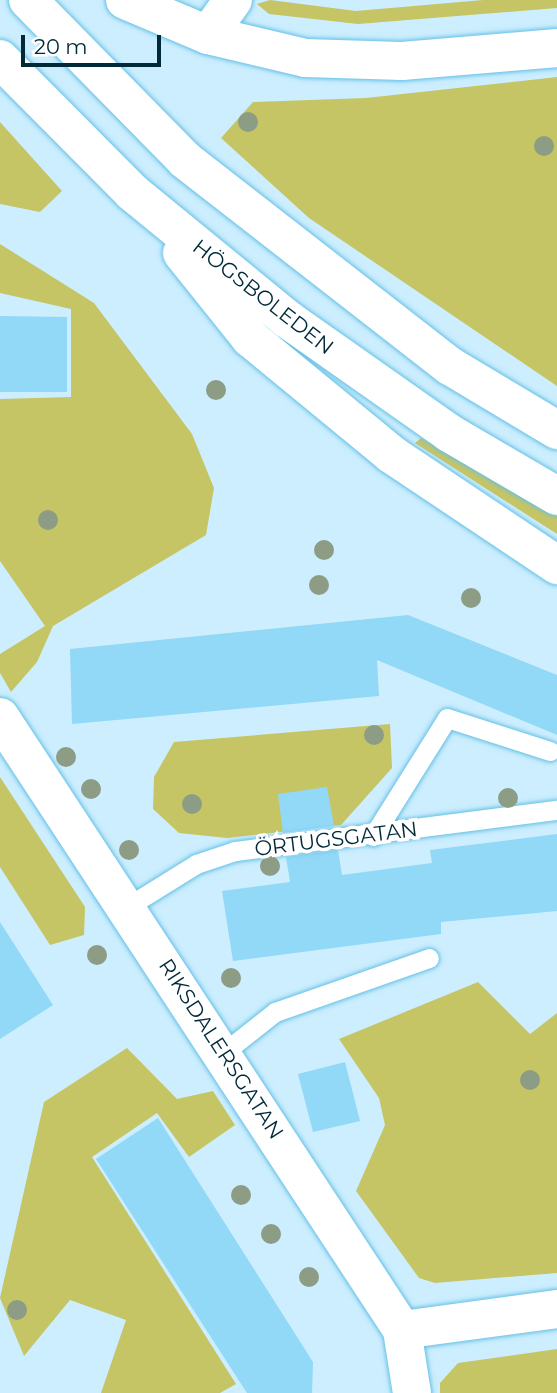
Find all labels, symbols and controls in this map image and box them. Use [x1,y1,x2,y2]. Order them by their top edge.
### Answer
scale bar [24,21,164,65]
text: 20 m [34,34,88,59]
street label: HÖGSBOLEDEN [187,234,339,360]
street label: ÖRTUGSGATAN [253,816,419,862]
street label: RIKSDALERSGATAN [153,954,289,1144]

